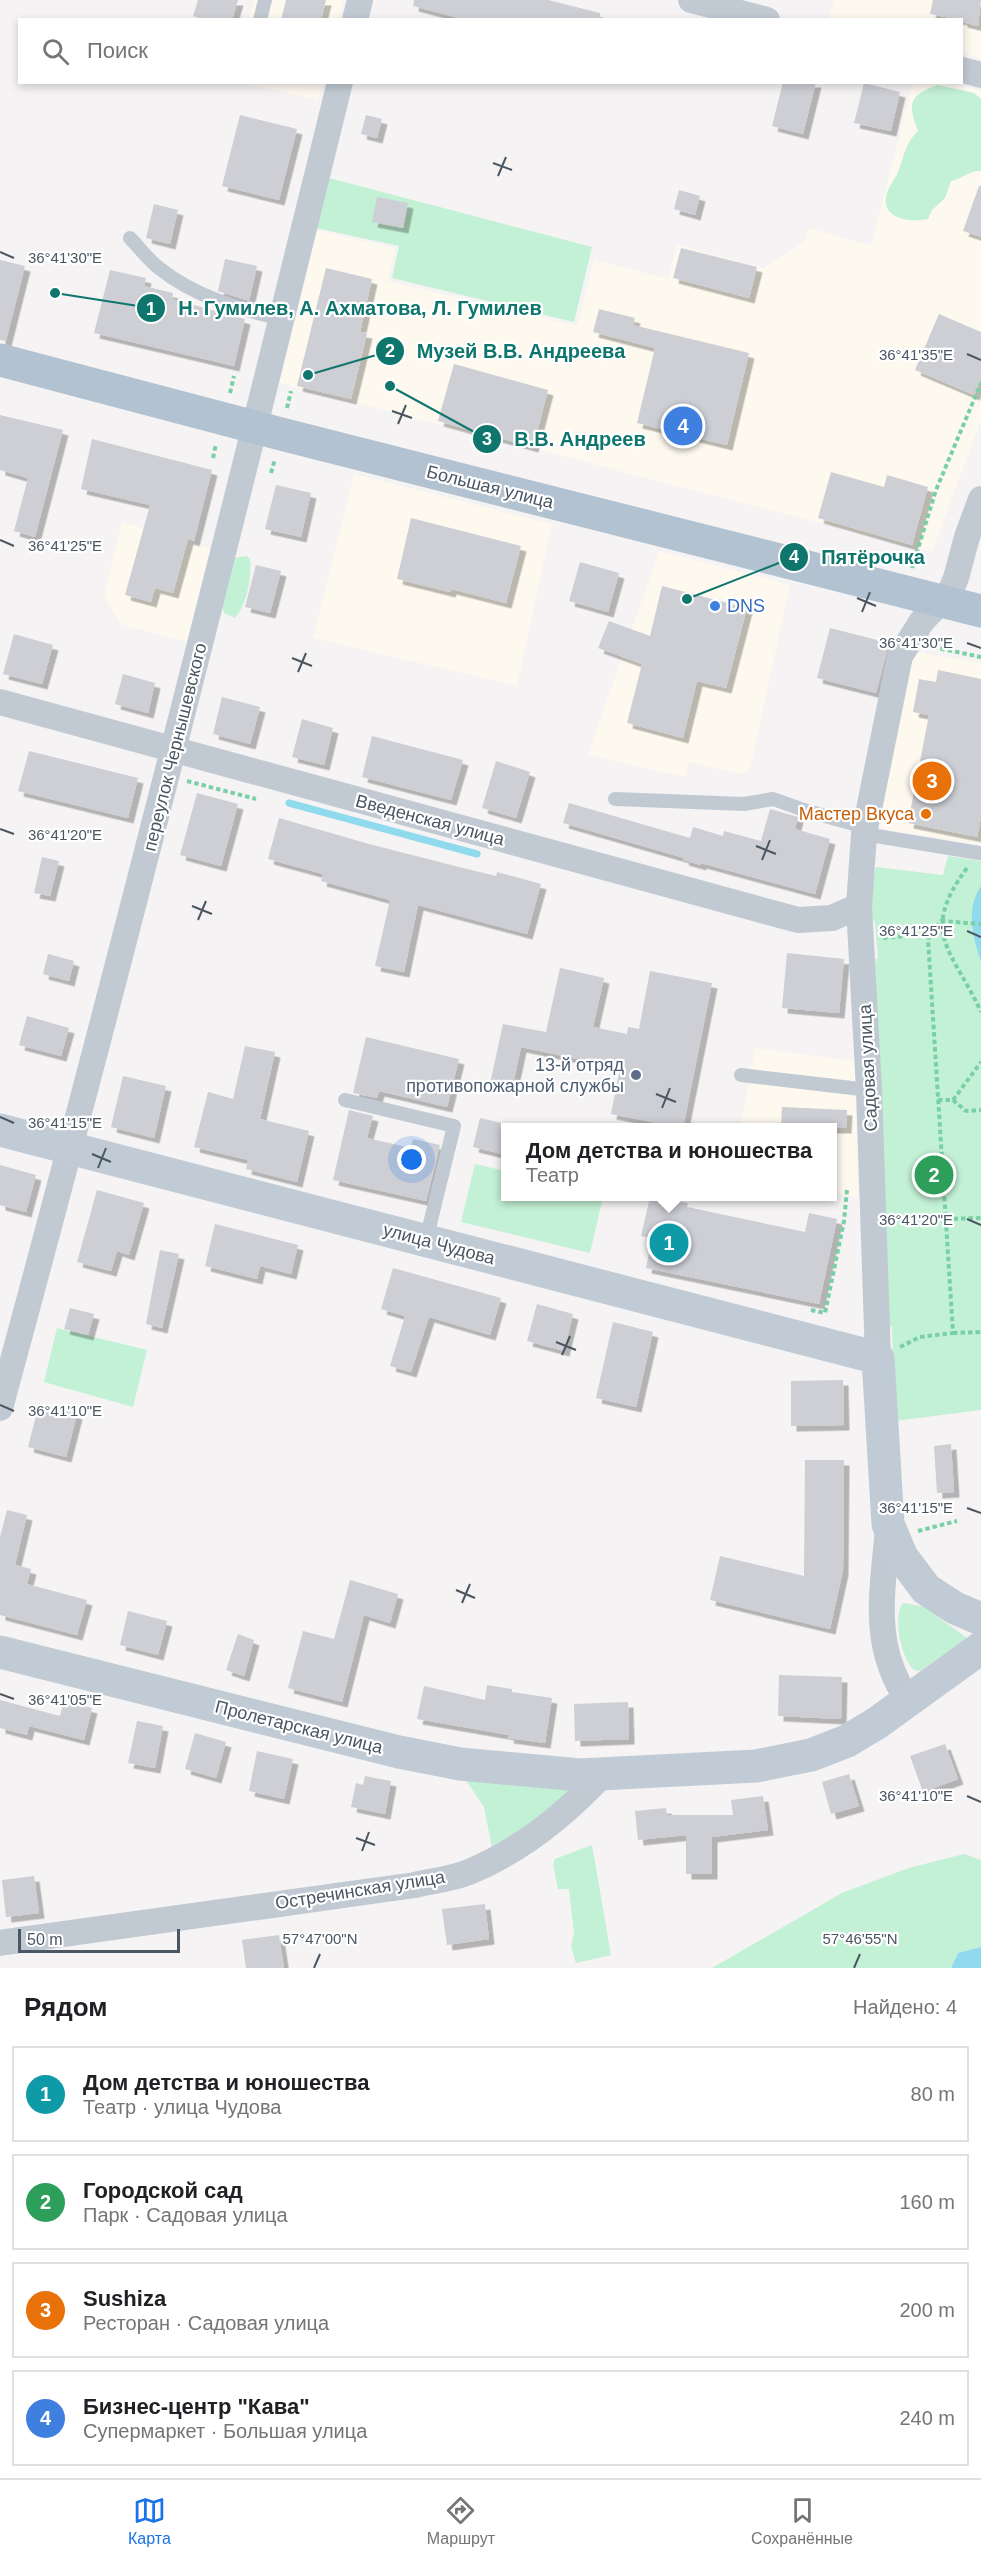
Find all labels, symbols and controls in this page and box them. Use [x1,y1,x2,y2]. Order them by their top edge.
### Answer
search box [18,18,963,84]
icon: search [39,35,72,68]
text: Поиск [87,38,148,63]
text: 36°41'30"E [28,249,102,266]
callout: Н. Гумилев, А. Ахматова, Л. Гумилев [136,289,554,327]
text: Н. Гумилев, А. Ахматова, Л. Гумилев [178,297,542,319]
text: 1 [146,299,156,319]
callout: Музей В.В. Андреева [375,332,637,370]
text: Музей В.В. Андреева [417,340,626,362]
text: 2 [385,341,395,361]
text: 36°41'35"E [879,346,953,363]
pin: 4 [664,404,702,448]
callout: В.В. Андреев [472,420,658,458]
text: В.В. Андреев [514,428,646,450]
text: 3 [482,429,492,449]
street label: Большая улица [425,462,556,513]
text: 36°41'25"E [28,537,102,554]
callout: Пятёрочка [779,538,937,576]
text: Пятёрочка [821,546,926,568]
text: 4 [789,547,799,567]
place label: DNS [727,596,765,616]
marker: DNS [708,599,722,613]
text: 36°41'30"E [879,634,953,651]
street label: переулок Чернышевского [139,641,211,853]
pin: 3 [912,758,952,804]
street label: Введенская улица [354,791,507,850]
place label: Мастер Вкуса [799,804,915,824]
marker: Мастер Вкуса [919,807,933,821]
text: 36°41'20"E [28,826,102,843]
text: 36°41'25"E [879,922,953,939]
street label: Садовая улица [855,1003,881,1132]
place label: 13-й отряд противопожарной службы [406,1055,624,1096]
marker: 13-й отряд противопожарной службы [629,1068,643,1082]
text: 36°41'15"E [28,1114,102,1131]
popup [501,1123,837,1201]
text: Дом детства и юношества [526,1138,812,1163]
your location [397,1145,426,1174]
pin: 2 [914,1152,954,1198]
text: Театр [526,1164,579,1186]
text: 36°41'20"E [879,1211,953,1228]
street label: улица Чудова [381,1219,498,1269]
pin: 1 [650,1220,688,1266]
text: 36°41'10"E [28,1402,102,1419]
text: 36°41'15"E [879,1499,953,1516]
text: 36°41'05"E [28,1691,102,1708]
street label: Пролетарская улица [213,1696,386,1758]
text: 36°41'10"E [879,1787,953,1804]
street label: Остречинская улица [274,1867,447,1913]
scale bar [18,1926,180,1954]
text: 57°47'00"N [282,1930,358,1947]
text: 57°46'55"N [822,1930,898,1947]
text: 50 m [27,1931,63,1948]
text: Рядом [24,1992,107,2022]
text: Найдено: 4 [853,1996,957,2018]
text: Дом детства и юношества [83,2070,369,2095]
text: 1 [40,2083,51,2105]
text: 80 m [911,2083,955,2105]
text: Театр · улица Чудова [83,2096,281,2118]
text: Городской сад [83,2178,243,2203]
text: 2 [40,2191,51,2213]
text: 160 m [899,2191,955,2213]
text: Парк · Садовая улица [83,2204,288,2226]
text: Sushiza [83,2286,166,2311]
text: 3 [40,2299,51,2321]
text: 200 m [899,2299,955,2321]
text: Ресторан · Садовая улица [83,2312,329,2334]
text: Бизнес-центр "Кава" [83,2394,310,2419]
text: 4 [40,2407,51,2429]
text: 240 m [899,2407,955,2429]
text: Супермаркет · Большая улица [83,2420,367,2442]
tab: Карта [128,2494,171,2548]
tab: Маршрут [427,2494,495,2548]
tab: Сохранённые [751,2494,853,2548]

